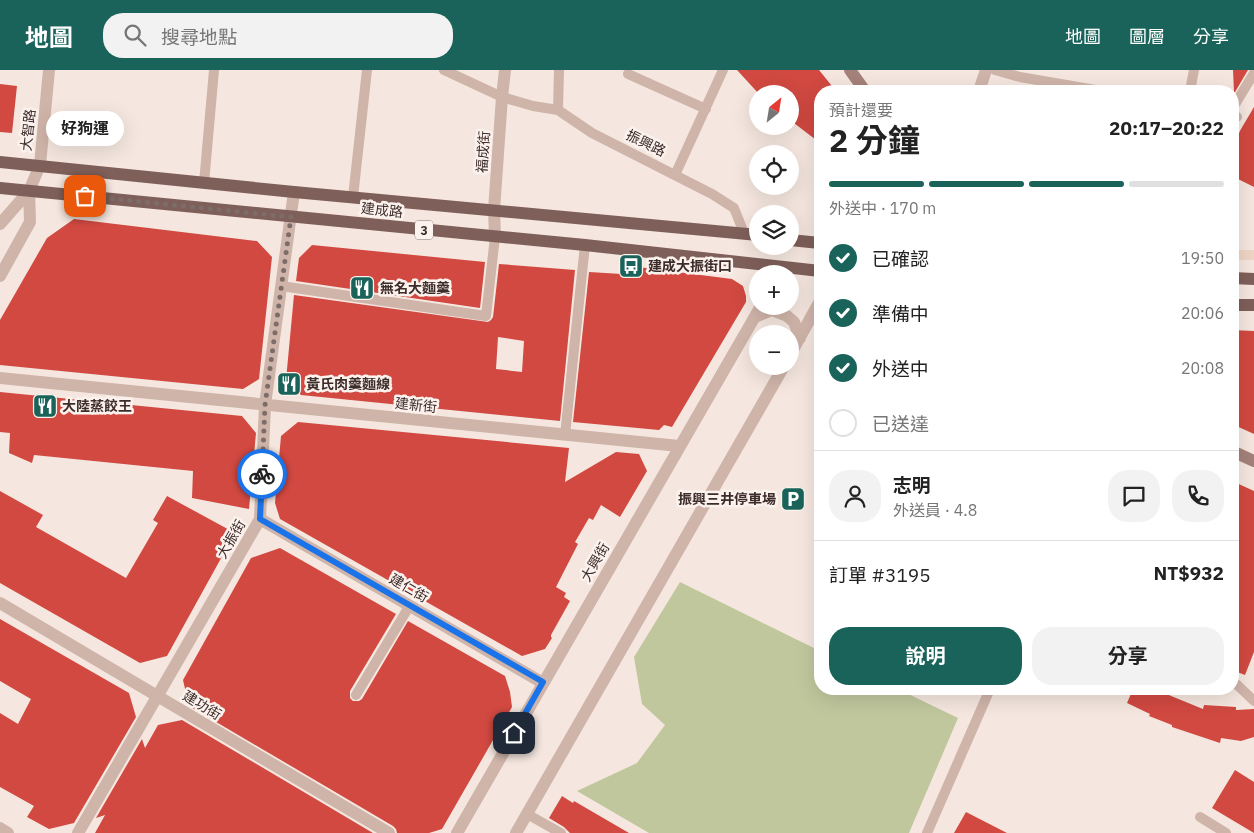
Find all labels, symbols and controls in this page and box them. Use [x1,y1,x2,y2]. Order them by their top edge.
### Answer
search box [103,13,453,58]
text: 地圖 [25,21,73,53]
icon: search [121,21,149,49]
text: 搜尋地點 [161,25,237,49]
text: 地圖 [1065,25,1101,48]
text: 圖層 [1129,25,1165,48]
text: 分享 [1193,25,1229,48]
north arrow [749,85,799,135]
map controls [749,85,799,375]
text: 預計還要 [829,100,893,120]
street label: 大智路 [17,108,39,152]
callout: 好狗運 [46,111,124,146]
text: 20:17–20:22 [1109,116,1224,140]
text: 好狗運 [61,118,109,138]
text: 2 分鐘 [829,119,920,161]
street label: 振興路 [623,126,669,160]
street label: 福成街 [473,130,493,174]
button: locate [749,145,799,195]
pin [64,175,106,217]
icon: bag [71,182,99,210]
text: 外送中 · 170 m [829,198,936,218]
street label: 建成路 [360,199,404,221]
button: layers [749,205,799,255]
road number: 3 [415,220,433,240]
icon: check [829,244,857,272]
text: 已確認 [872,247,929,271]
text: 19:50 [1181,248,1224,268]
bus stop icon: 建成大振街口 [618,253,644,279]
place label: 建成大振街口 [648,257,732,275]
button: + [749,265,799,315]
restaurant icon: 無名大麵羹 [349,275,375,301]
place label: 無名大麵羹 [380,279,450,297]
icon: check [829,299,857,327]
text: 準備中 [872,302,929,326]
text: 20:06 [1181,303,1224,323]
button: − [749,325,799,375]
icon: check [829,354,857,382]
text: 外送中 [872,357,929,381]
text: 20:08 [1181,358,1224,378]
restaurant icon: 黃氏肉羹麵線 [276,371,302,397]
place label: 黃氏肉羹麵線 [306,375,390,393]
restaurant icon: 大陸蒸餃王 [32,393,58,419]
street label: 建新街 [394,394,438,416]
place label: 大陸蒸餃王 [62,397,132,415]
text: 已送達 [872,412,929,436]
courier [237,449,287,499]
icon: bike [248,460,276,488]
button: person [829,470,881,522]
button: chat [1108,470,1160,522]
button: phone [1172,470,1224,522]
text: 志明 [893,473,931,497]
parking icon: 振興三井停車場 [780,486,806,512]
place label: 振興三井停車場 [678,490,776,508]
text: 外送員 · 4.8 [893,500,977,520]
street label: 大振街 [213,516,249,562]
street label: 大興街 [577,539,613,585]
text: NT$932 [1154,561,1224,585]
text: 訂單 #3195 [829,563,931,587]
street label: 建仁街 [386,570,432,606]
button: 說明 [829,627,1022,685]
button: 分享 [1032,627,1224,685]
street label: 建功街 [179,686,225,724]
pin [493,712,535,754]
icon: home [500,719,528,747]

